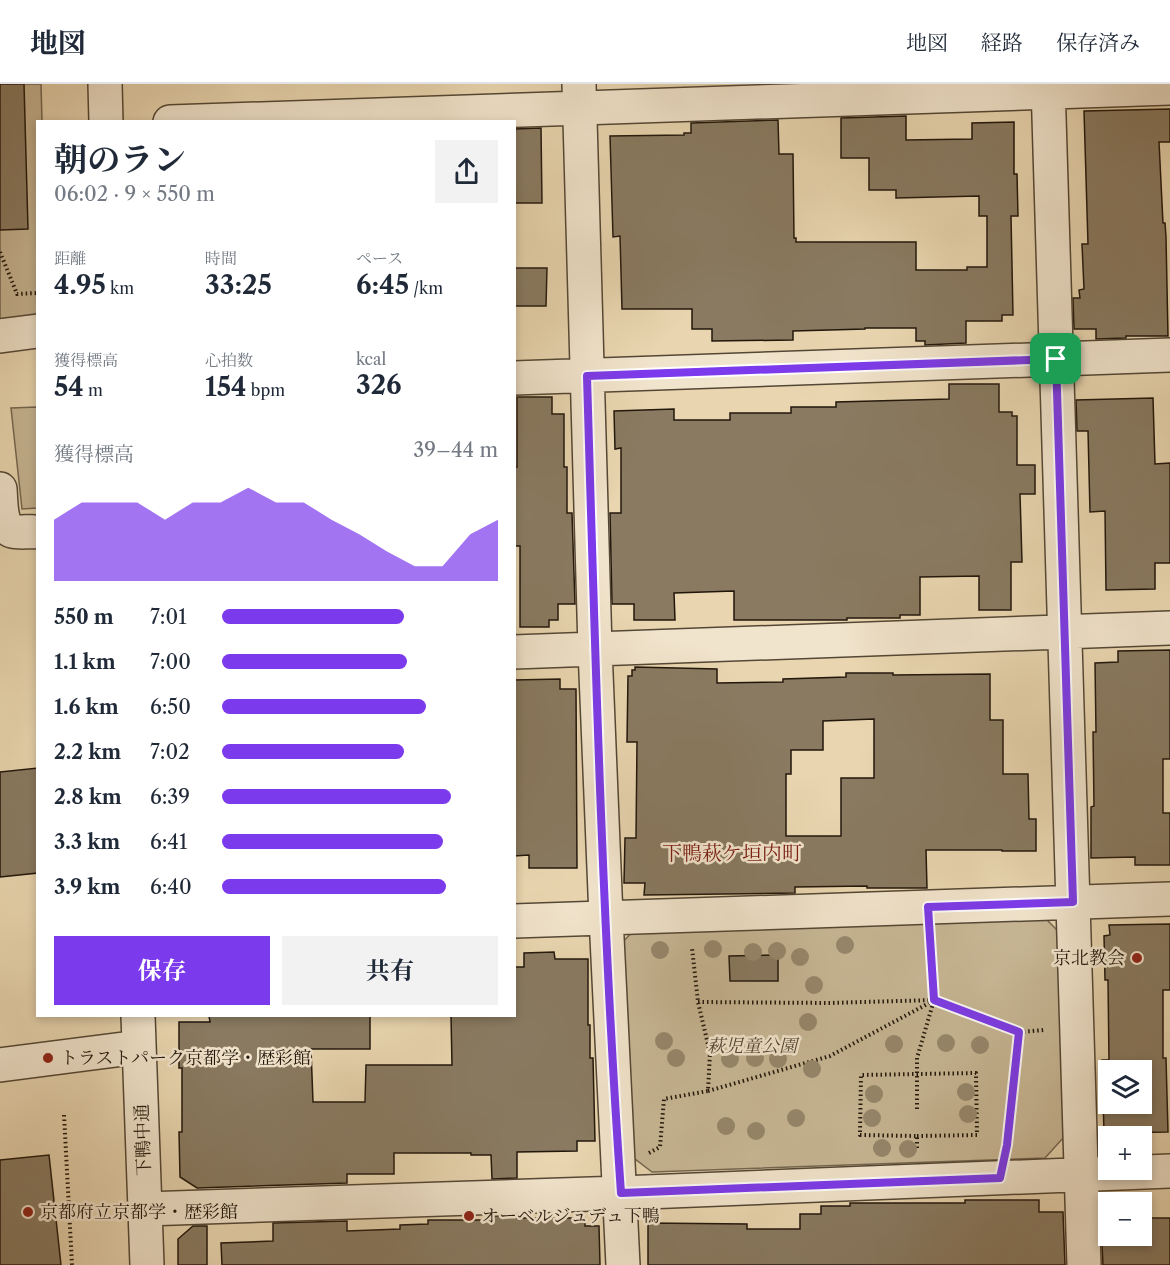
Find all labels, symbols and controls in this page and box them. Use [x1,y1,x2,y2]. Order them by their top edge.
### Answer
text: 地図 [30,26,86,60]
text: 地図 [906,30,948,55]
text: 経路 [981,30,1023,55]
text: 保存済み [1056,30,1140,55]
text: 朝のラン [54,139,186,180]
button: share [435,140,498,203]
text: 06:02 · 9 × 550 m [54,182,215,206]
text: 距離 [54,248,86,268]
text: 時間 [205,248,237,268]
text: ペース [356,248,403,268]
text: 4.95 [54,269,106,301]
text: 33:25 [205,269,272,301]
text: 6:45 [356,269,409,301]
text: km [106,278,134,298]
text: /km [409,278,443,298]
pin [1030,333,1081,384]
icon: arrive [1039,342,1072,375]
text: kcal [356,349,386,369]
text: 獲得標高 [54,350,118,370]
text: 心拍数 [205,350,253,370]
text: 326 [356,369,402,401]
text: 54 [54,371,84,403]
text: 154 [205,371,246,403]
text: m [84,380,103,400]
text: bpm [246,380,285,400]
text: 39–44 m [413,438,498,462]
text: 獲得標高 [54,442,134,466]
text: 550 m [54,605,114,629]
text: 7:01 [150,605,187,629]
text: 1.1 km [54,650,116,674]
text: 7:00 [150,650,191,674]
text: 1.6 km [54,695,119,719]
text: 6:50 [150,695,191,719]
text: 2.2 km [54,740,121,764]
text: 7:02 [150,740,190,764]
text: 2.8 km [54,785,122,809]
text: 6:39 [150,785,190,809]
text: 3.3 km [54,830,120,854]
text: 6:41 [150,830,187,854]
district label: 下鴨萩ケ垣内町 [662,841,802,865]
text: 3.9 km [54,875,120,899]
text: 6:40 [150,875,192,899]
button: 保存 [54,936,270,1005]
button: 共有 [282,936,498,1005]
place label: 京北教会 [1053,947,1125,969]
marker: 京北教会 [1130,951,1144,965]
park label: 萩児童公園 [707,1035,800,1057]
place label: トラストパーク京都学・歴彩館 [60,1047,311,1069]
marker: トラストパーク京都学・歴彩館 [41,1051,55,1065]
map controls [1098,1060,1152,1246]
button: layers [1098,1060,1152,1114]
street label: 下鴨中通 [131,1104,155,1176]
button: + [1098,1126,1152,1180]
button: − [1098,1192,1152,1246]
place label: 京都府立京都学・歴彩館 [40,1201,238,1223]
marker: 京都府立京都学・歴彩館 [21,1205,35,1219]
place label: オーベルジュデュ下鴨 [481,1205,660,1227]
marker: オーベルジュデュ下鴨 [462,1209,476,1223]

